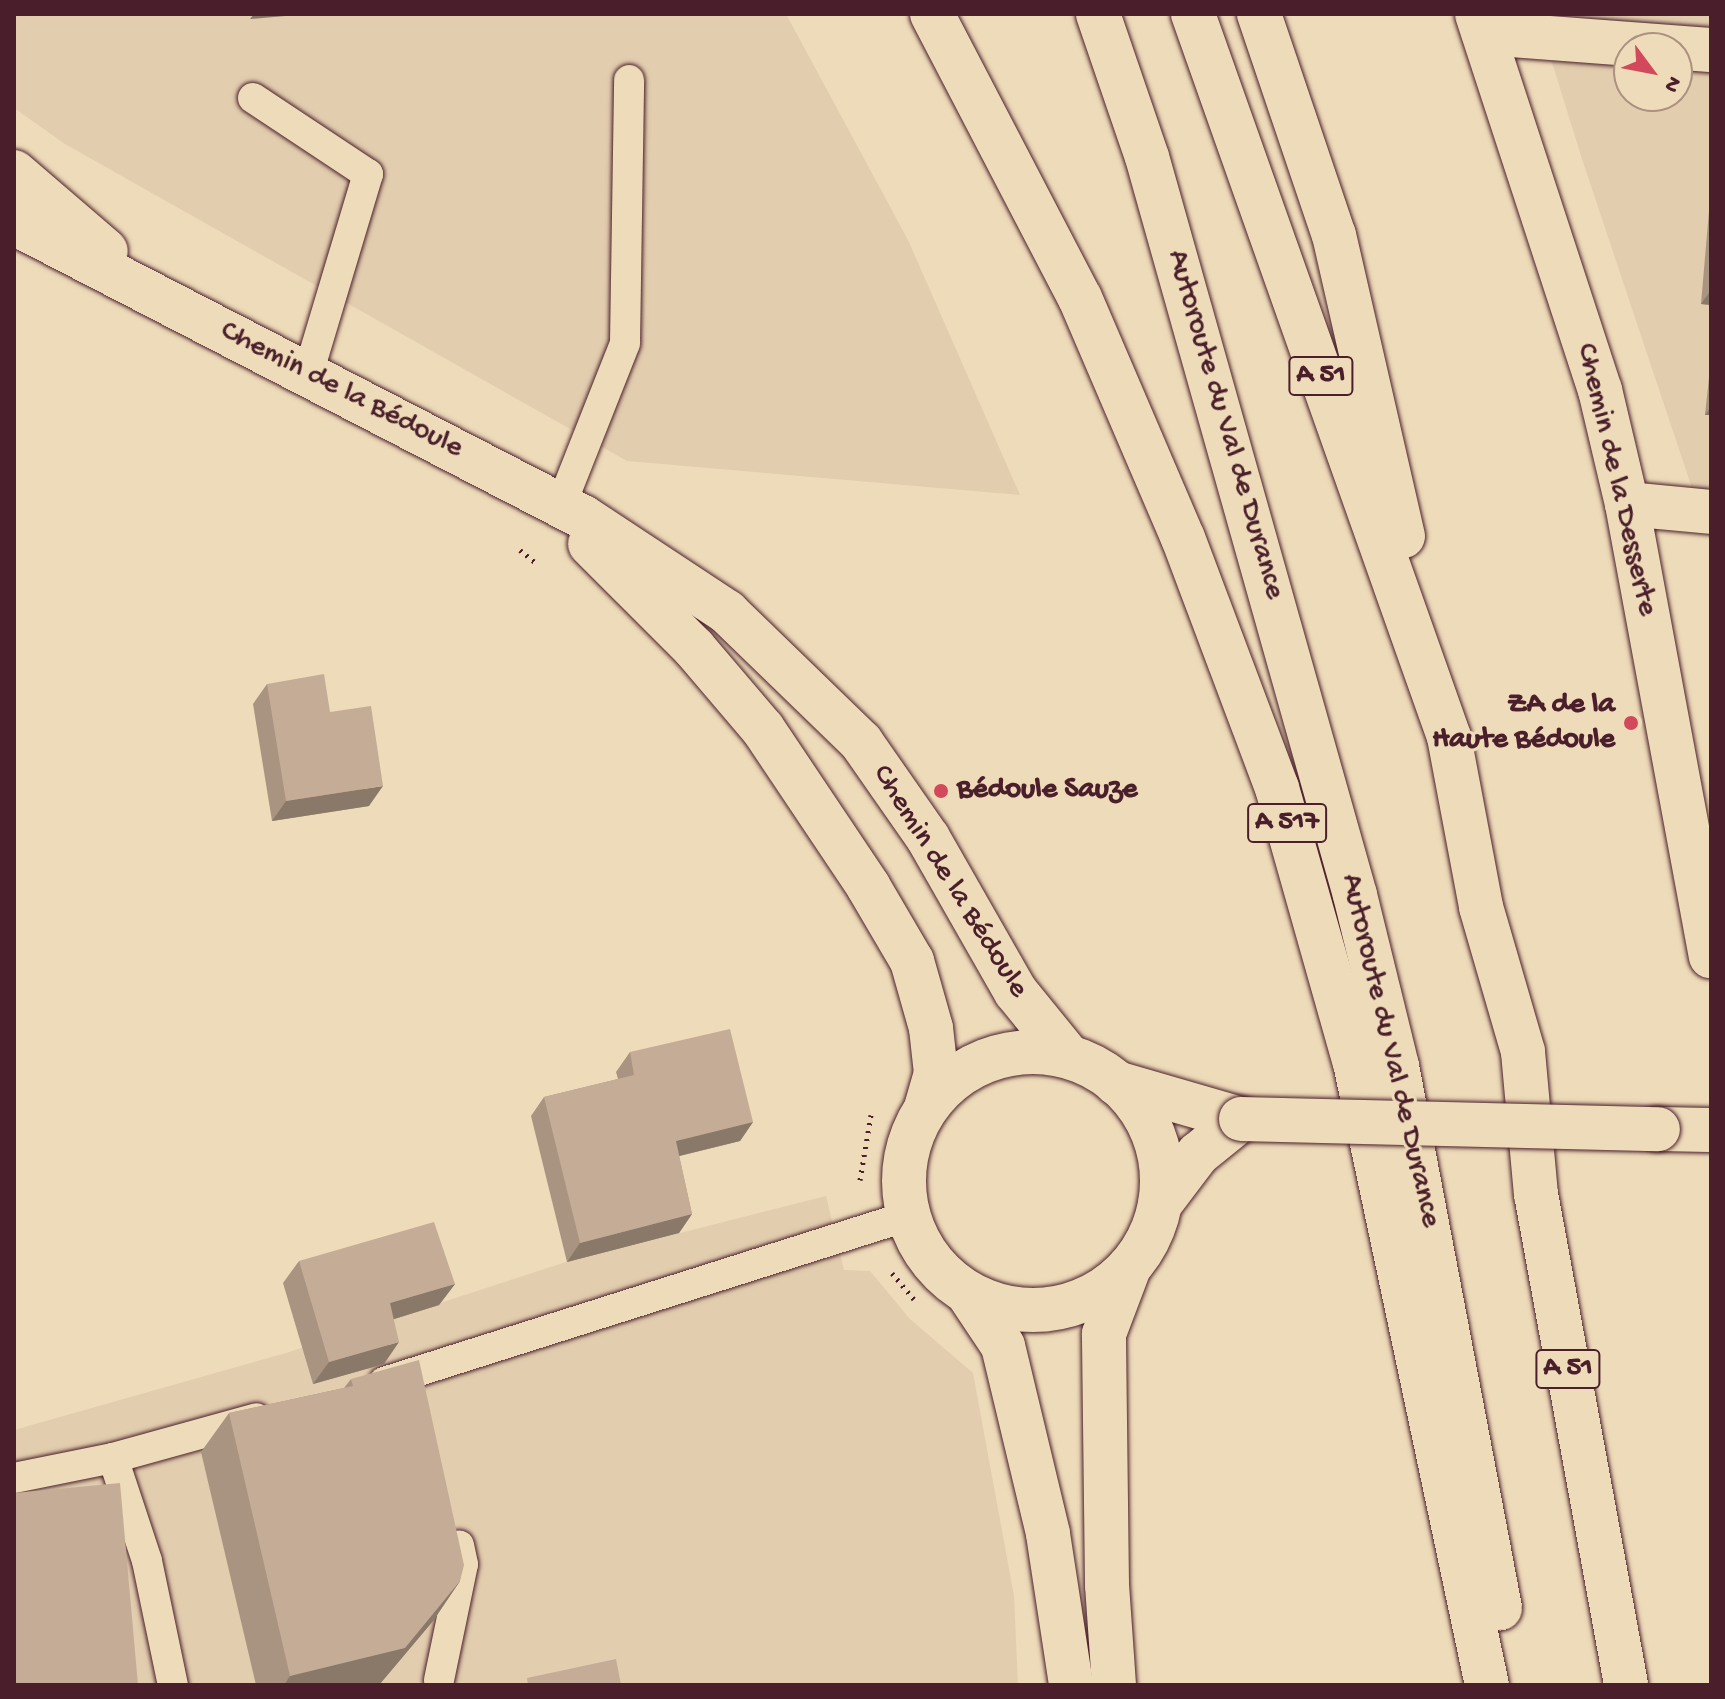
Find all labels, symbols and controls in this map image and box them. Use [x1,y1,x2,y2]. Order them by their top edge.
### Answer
north arrow [1613,32,1693,112]
text: N [1657,71,1686,97]
street label: Autoroute du Val de Durance [1157,246,1291,604]
street label: Chemin de la Bédoule [214,314,468,468]
street label: Chemin de la Desserte [1566,340,1664,620]
road number: A 51 [1287,352,1355,400]
place label: ZA de la Haute Bédoule [1432,688,1615,758]
marker: ZA de la Haute Bédoule [1622,714,1640,732]
street label: Chemin de la Bédoule [863,759,1035,1005]
place label: Bédoule Sauze [957,773,1138,809]
marker: Bédoule Sauze [932,782,950,800]
road number: A 517 [1247,799,1327,847]
street label: Autoroute du Val de Durance [1331,871,1447,1231]
road number: A 51 [1534,1345,1602,1393]

